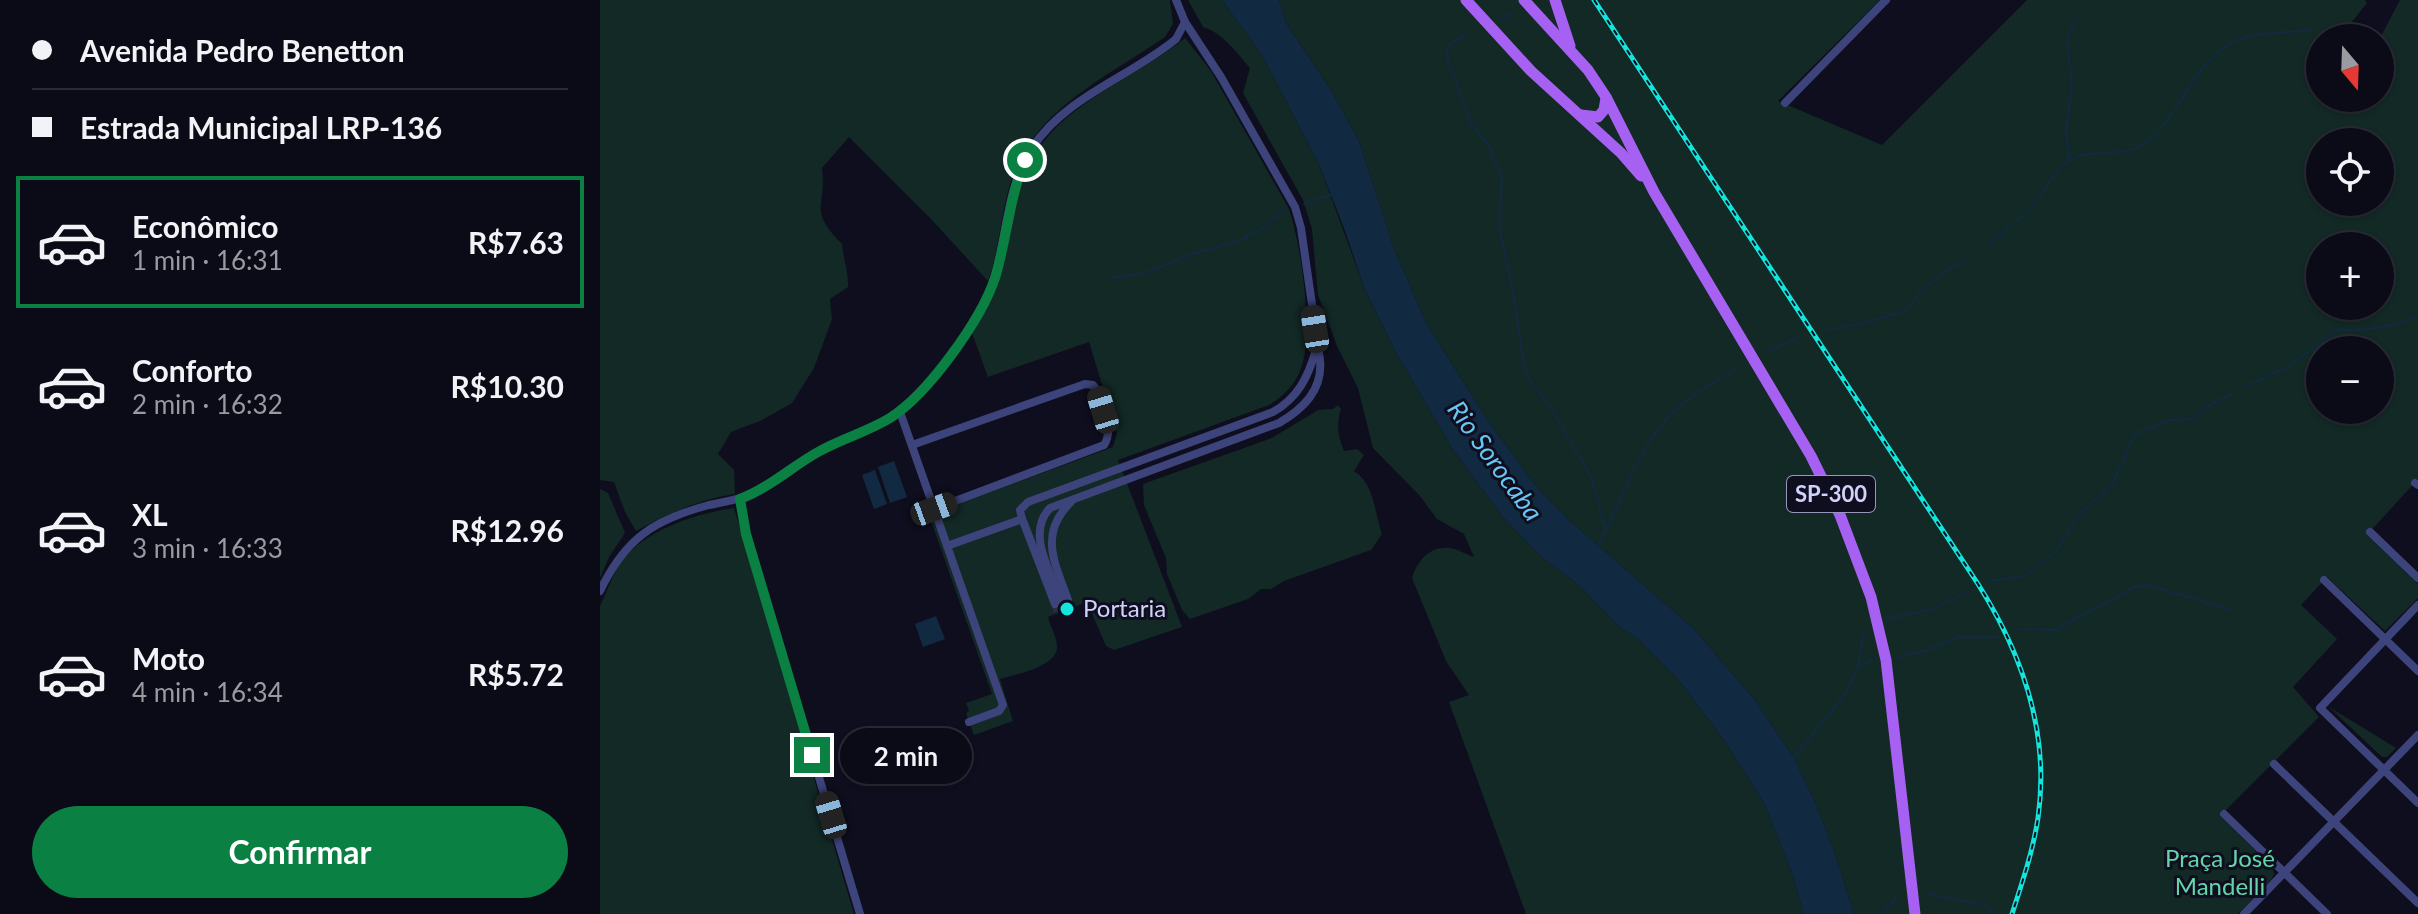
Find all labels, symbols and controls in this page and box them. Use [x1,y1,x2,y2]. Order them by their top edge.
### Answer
north arrow [2306,24,2394,112]
map controls [2306,24,2394,424]
text: Avenida Pedro Benetton [80,32,405,68]
text: Estrada Municipal LRP-136 [80,109,442,145]
button: locate [2306,128,2394,216]
route start [1007,142,1043,178]
icon: car [36,206,108,278]
text: Econômico [132,208,278,244]
text: R$7.63 [468,224,564,260]
button: + [2306,232,2394,320]
text: 1 min · 16:31 [132,244,283,276]
car [1299,303,1331,355]
button: − [2306,336,2394,424]
icon: car [36,350,108,422]
text: Conforto [132,352,252,388]
text: R$10.30 [451,368,564,404]
car [1085,384,1121,436]
text: 2 min · 16:32 [132,388,283,420]
water label: Rio Sorocaba [1441,394,1550,527]
road number: SP-300 [1787,476,1875,512]
car [907,490,961,528]
icon: car [36,494,108,566]
text: XL [132,496,168,532]
text: R$12.96 [451,512,564,548]
text: 3 min · 16:33 [132,532,283,564]
place label: Portaria [1083,593,1166,622]
marker: Portaria [1058,600,1076,618]
icon: car [36,638,108,710]
text: Moto [132,640,205,676]
text: R$5.72 [468,656,564,692]
text: 4 min · 16:34 [132,676,283,708]
callout: 2 min [840,727,972,783]
route end [794,737,830,773]
text: 2 min [874,740,938,772]
car [813,789,849,841]
button: Confirmar [32,806,568,898]
park label: Praça José Mandelli [2165,843,2275,900]

